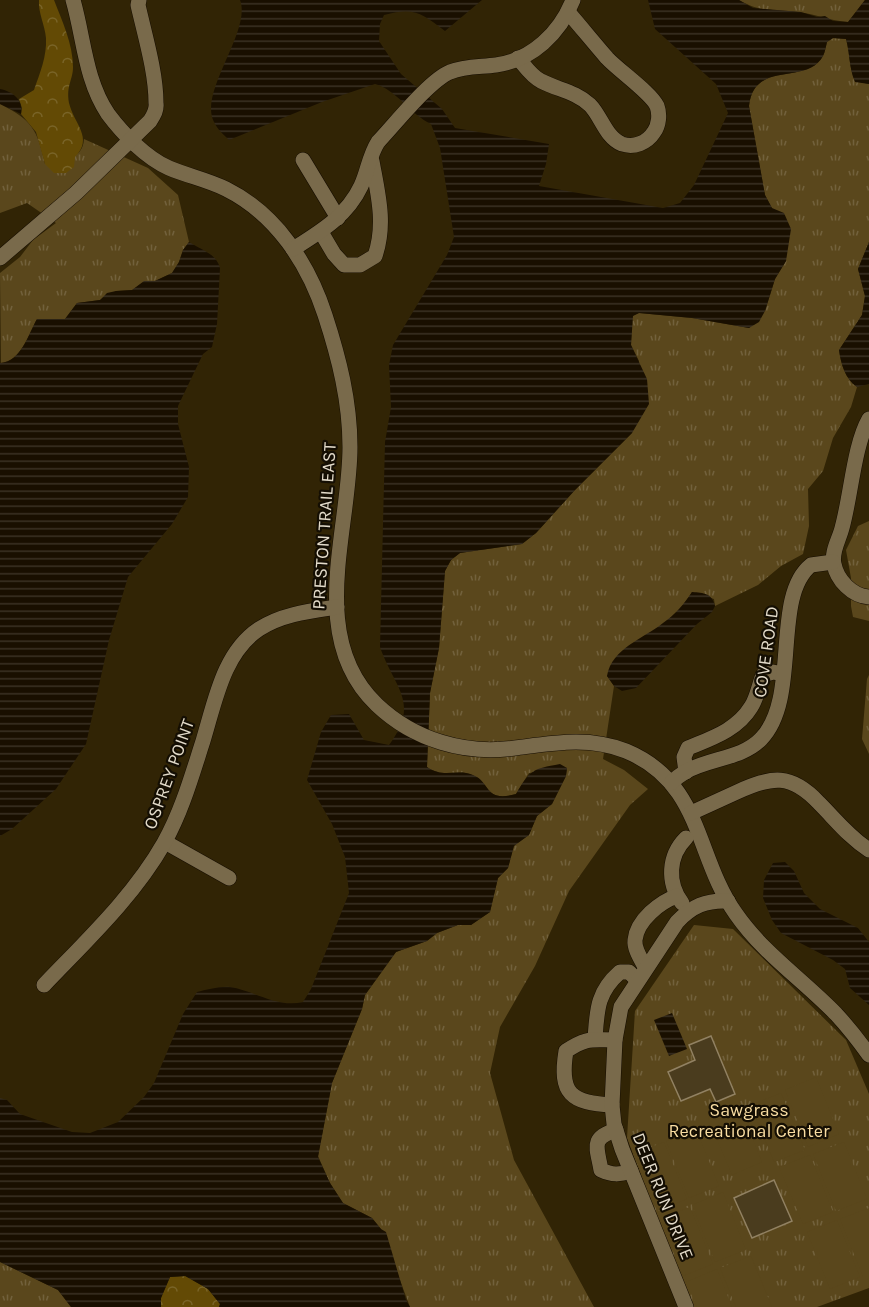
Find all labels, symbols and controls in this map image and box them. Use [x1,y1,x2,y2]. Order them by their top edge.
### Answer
street label: PRESTON TRAIL EAST [307,442,341,610]
street label: COVE ROAD [749,605,783,699]
street label: OSPREY POINT [139,716,199,832]
park label: Sawgrass Recreational Center [669,1099,830,1142]
street label: DEER RUN DRIVE [628,1129,698,1263]

